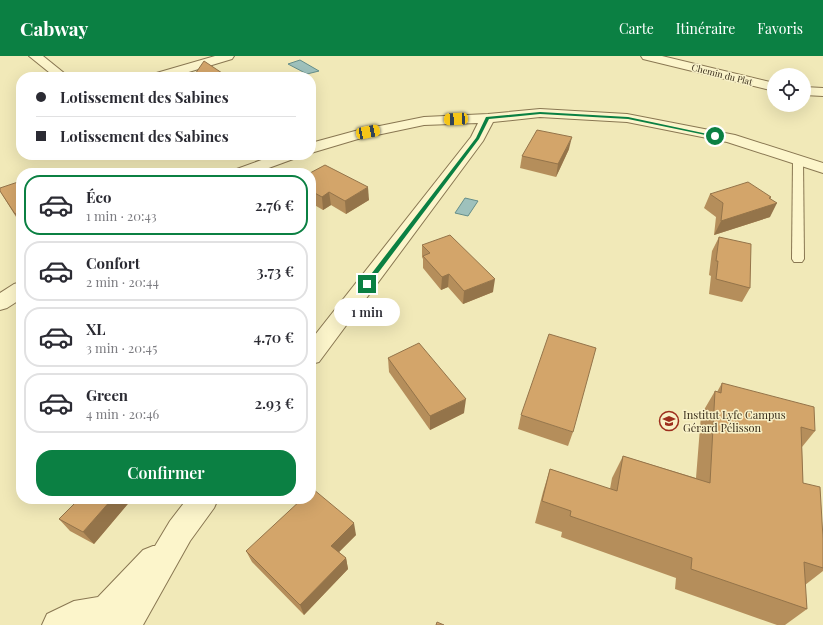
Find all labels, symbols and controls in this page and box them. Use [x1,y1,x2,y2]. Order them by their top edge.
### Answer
text: Cabway [20,15,88,41]
text: Carte [619,19,654,38]
text: Itinéraire [676,19,735,38]
text: Favoris [757,19,803,38]
street label: Chemin du Plat [691,61,755,88]
map controls [767,68,811,112]
button: locate [767,68,811,112]
text: Lotissement des Sabines [60,87,229,107]
car [444,112,468,126]
car [355,124,381,140]
text: Lotissement des Sabines [60,126,229,146]
route start [706,127,724,145]
icon: car [38,187,74,223]
text: Éco [86,187,111,207]
text: 2.76 € [255,195,294,215]
text: 1 min · 20:43 [86,207,157,224]
icon: car [38,253,74,289]
text: Confort [86,253,140,273]
text: 3.73 € [257,261,294,281]
text: 2 min · 20:44 [86,273,159,290]
route end [358,275,376,293]
callout: 1 min [334,298,400,326]
text: 1 min [351,303,383,320]
icon: car [38,319,74,355]
text: XL [86,319,106,339]
text: 4.70 € [254,327,294,347]
text: 3 min · 20:45 [86,339,157,356]
icon: car [38,385,74,421]
text: Green [86,385,128,405]
text: 2.93 € [254,393,294,413]
text: 4 min · 20:46 [86,405,159,422]
place label: Institut Lyfe Campus Gérard Pélisson [683,407,786,435]
school or university icon: Institut Lyfe Campus Gérard Pélisson [658,410,680,432]
button: Confirmer [36,450,296,496]

